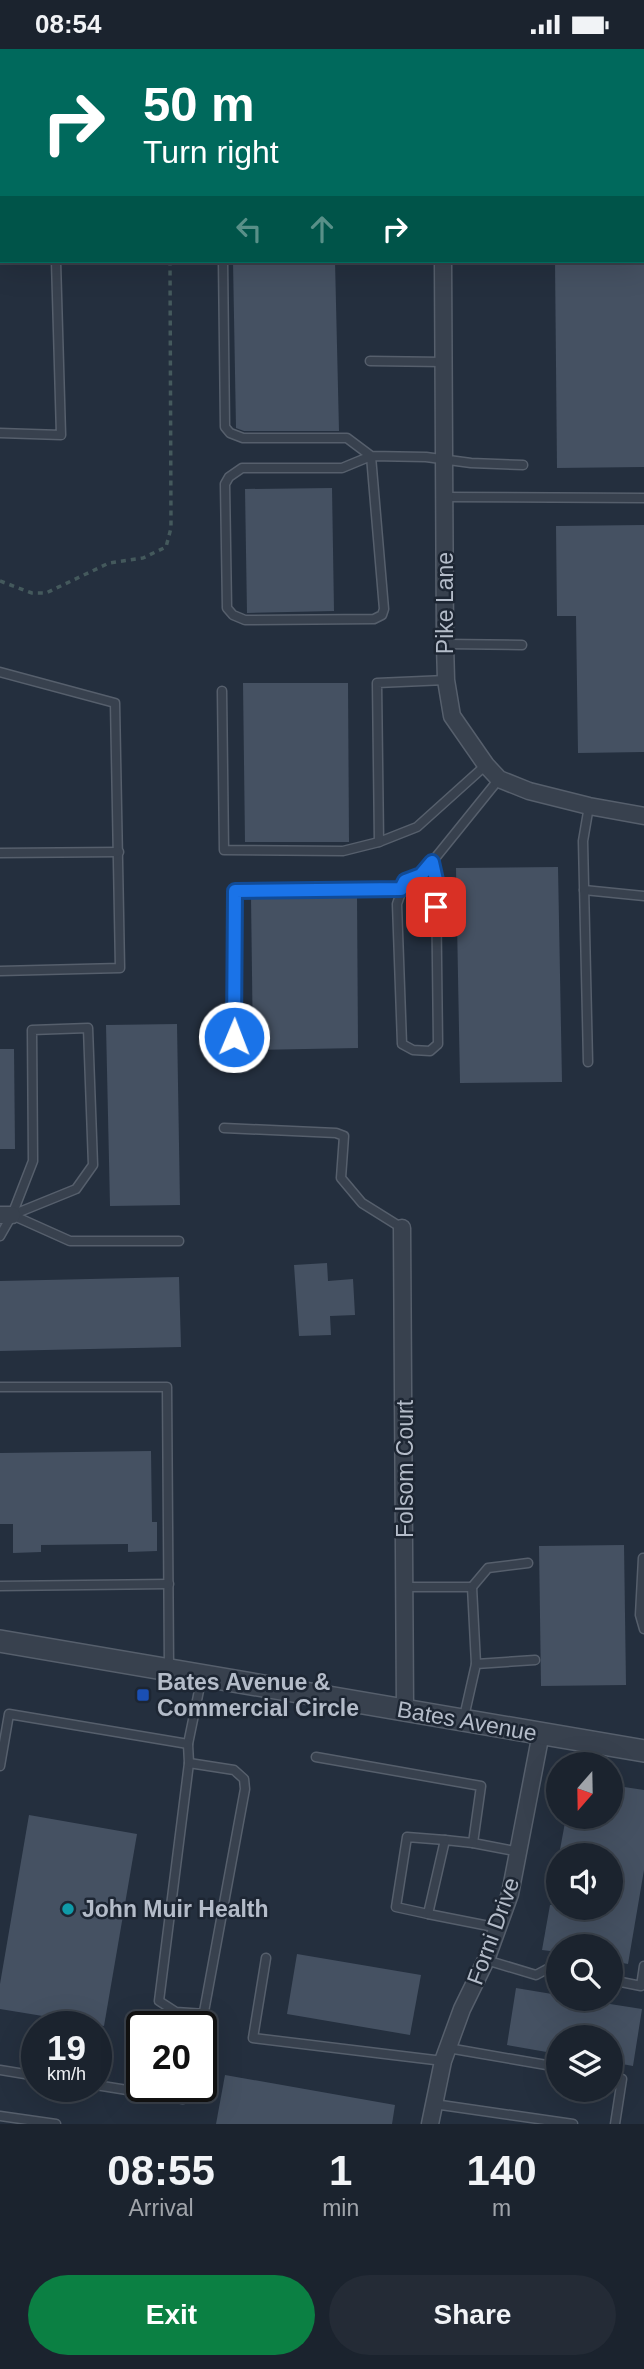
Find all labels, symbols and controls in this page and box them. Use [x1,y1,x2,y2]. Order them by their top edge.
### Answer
text: 08:54 [35,9,102,39]
icon: right [28,77,119,168]
text: 50 m [143,77,255,131]
text: Turn right [143,134,279,170]
icon: left [230,210,268,248]
icon: ahead [303,210,341,248]
icon: right [376,210,414,248]
street label: Pike Lane [432,552,458,654]
pin [406,877,466,937]
icon: arrive [417,888,455,926]
position arrow [197,1000,271,1074]
street label: Folsom Court [392,1399,418,1538]
place label: Bates Avenue & Commercial Circle [157,1669,359,1721]
marker: Bates Avenue & Commercial Circle [135,1687,151,1703]
street label: Bates Avenue [395,1696,539,1746]
north arrow [546,1752,623,1829]
map controls [546,1752,623,2102]
button: sound [546,1843,623,1920]
street label: Forni Drive [462,1874,524,1988]
place label: John Muir Health [82,1896,269,1922]
marker: John Muir Health [60,1901,76,1917]
button: search [546,1934,623,2011]
speed limit sign: 20 [126,2011,217,2102]
button: layers [546,2025,623,2102]
text: 19 [47,2028,86,2067]
text: km/h [47,2064,86,2084]
text: 08:55 [107,2147,215,2194]
text: 1 [329,2147,352,2194]
text: 140 [467,2147,537,2194]
text: Arrival [128,2195,194,2221]
text: min [322,2195,359,2221]
text: m [492,2195,511,2221]
button: Exit [28,2275,315,2355]
button: Share [329,2275,616,2355]

